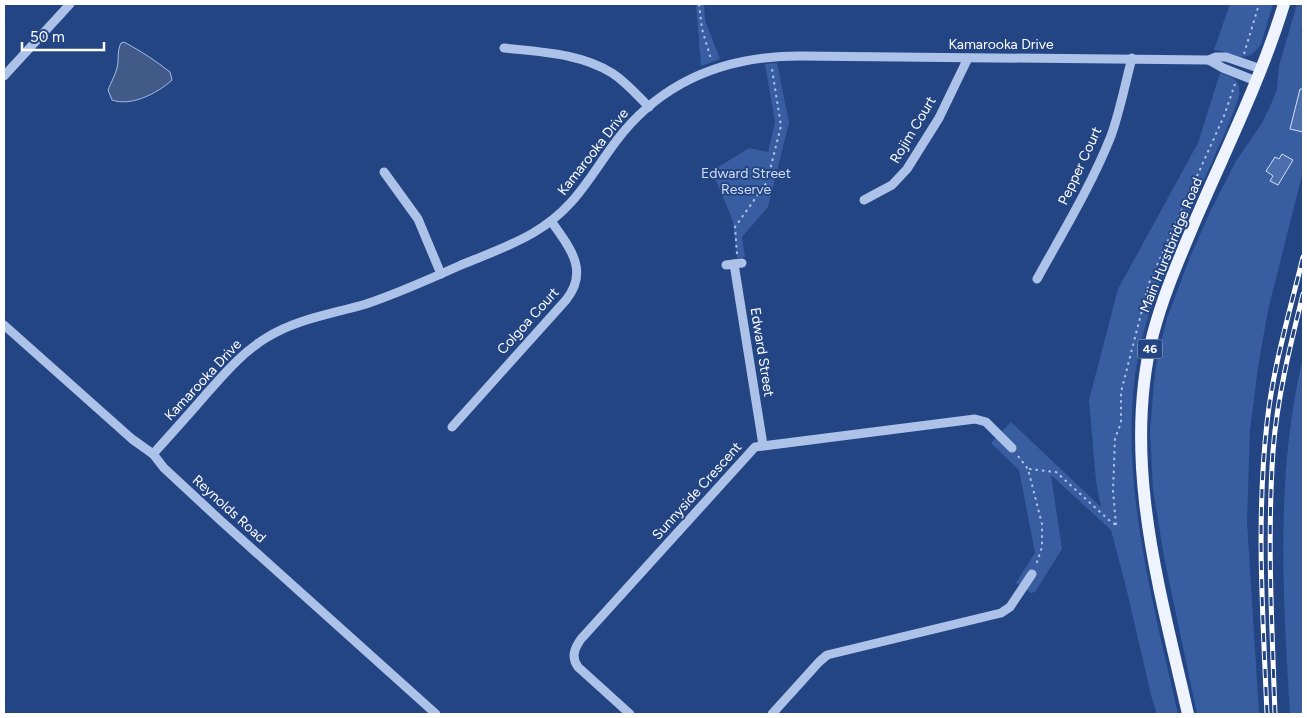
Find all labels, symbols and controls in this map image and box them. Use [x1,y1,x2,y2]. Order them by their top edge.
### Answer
scale bar [22,20,105,52]
text: 50 m [30,28,65,46]
street label: Kamarooka Drive [948,36,1054,53]
street label: Rojim Court [886,93,940,167]
street label: Kamarooka Drive [554,105,632,199]
street label: Pepper Court [1055,124,1105,208]
park label: Edward Street Reserve [701,165,791,198]
street label: Main Hurstbridge Road [1136,175,1206,315]
street label: Colgoa Court [493,284,563,358]
street label: Edward Street [747,306,777,398]
street label: Kamarooka Drive [161,335,245,424]
road number: 46 [1138,339,1162,358]
street label: Sunnyside Crescent [649,439,745,543]
street label: Reynolds Road [189,472,269,546]

